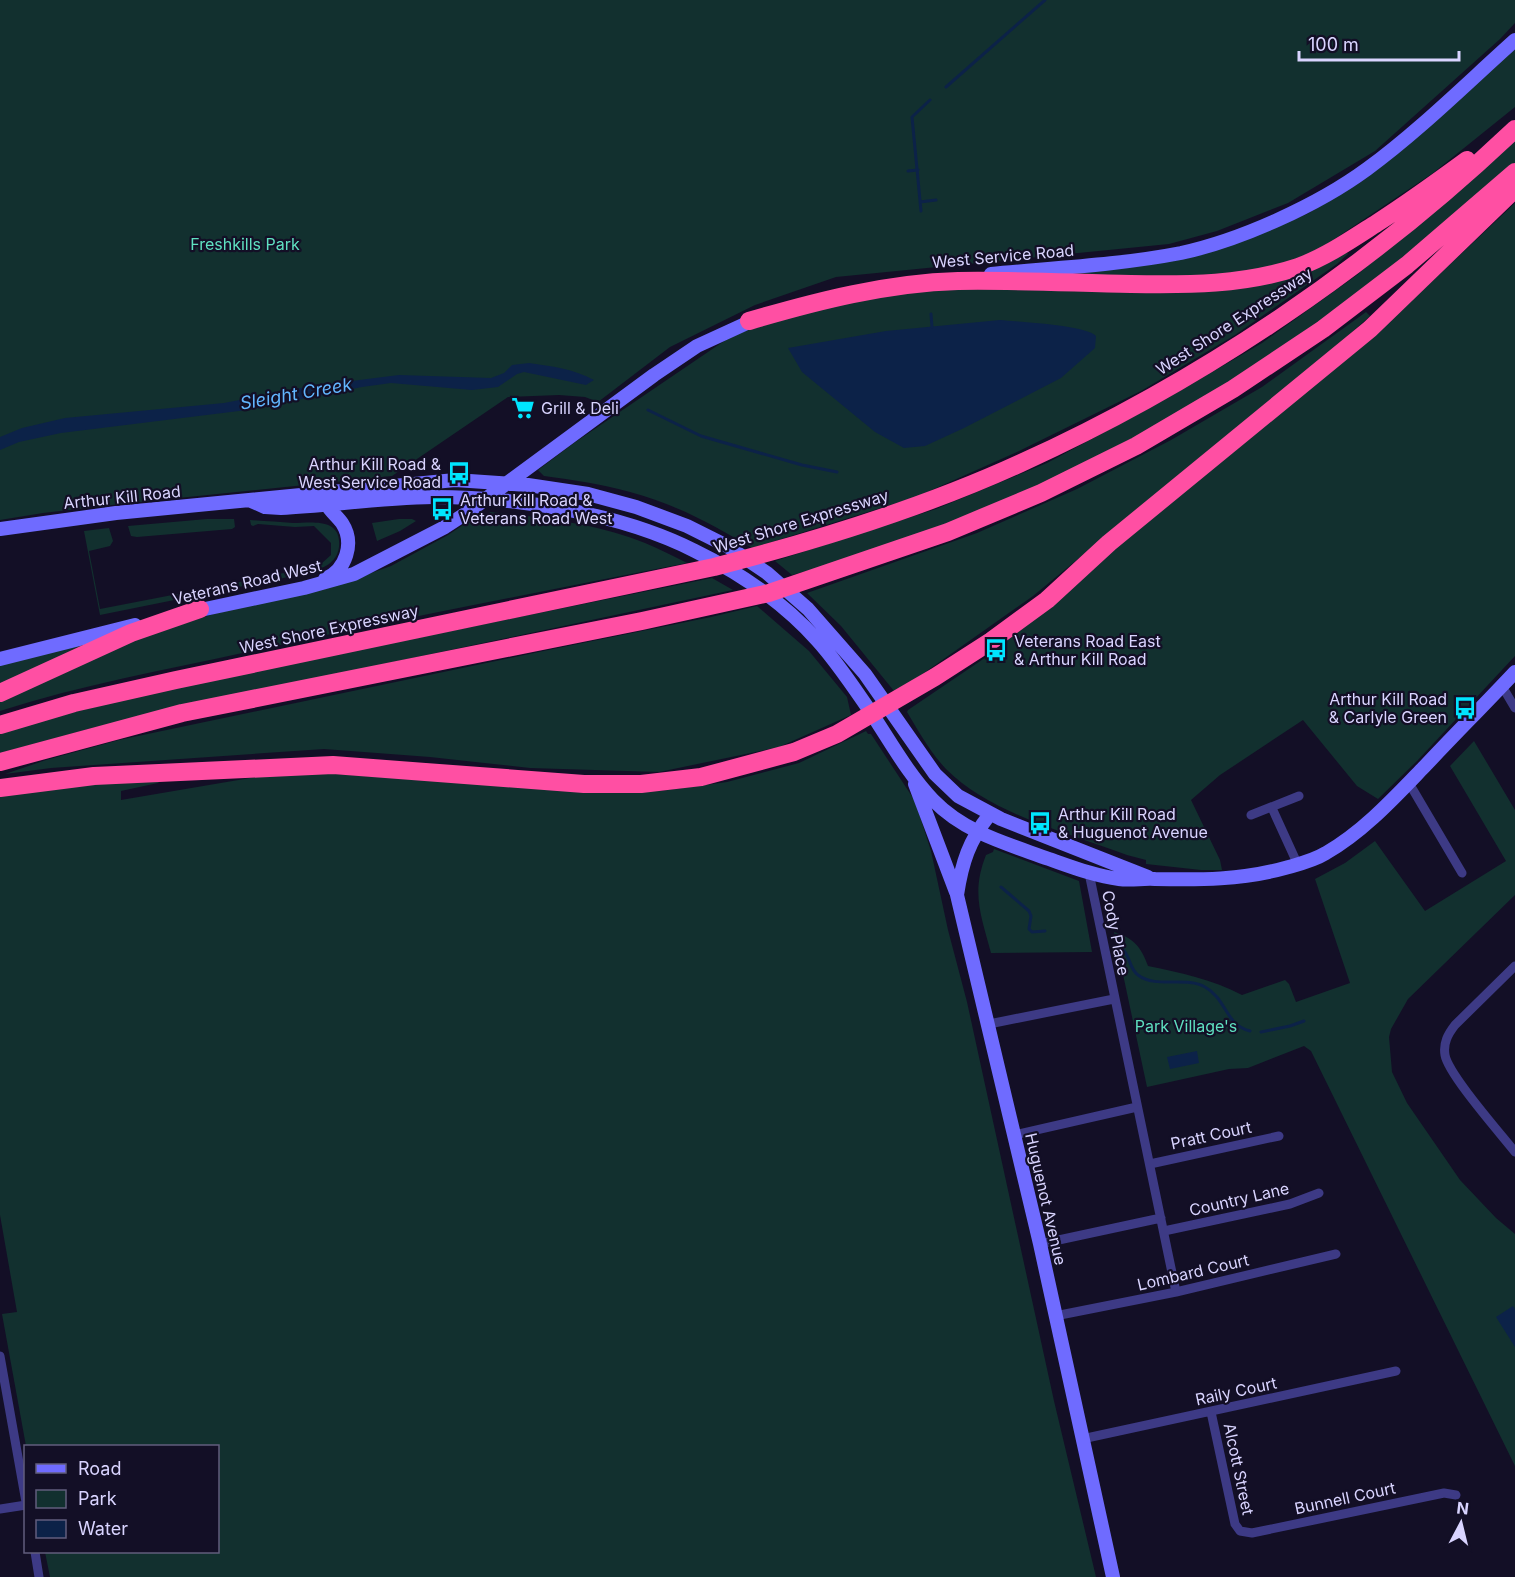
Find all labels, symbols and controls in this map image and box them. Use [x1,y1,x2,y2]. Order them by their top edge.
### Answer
scale bar [1299,24,1460,62]
text: 100 m [1308,34,1359,55]
park label: Freshkills Park [190,234,300,254]
street label: West Service Road [931,240,1075,272]
street label: West Shore Expressway [1152,263,1316,379]
water label: Sleight Creek [238,373,355,414]
supermarket icon: Grill & Deli [510,395,536,421]
place label: Grill & Deli [541,398,619,418]
place label: Arthur Kill Road & West Service Road [298,454,442,492]
bus stop icon: Arthur Kill Road & West Service Road [446,460,472,486]
street label: Arthur Kill Road [62,481,182,513]
street label: West Shore Expressway [711,485,891,557]
place label: Arthur Kill Road & Veterans Road West [460,490,612,528]
bus stop icon: Arthur Kill Road & Veterans Road West [429,496,455,522]
street label: Veterans Road West [170,555,324,609]
street label: West Shore Expressway [238,600,420,658]
place label: Veterans Road East & Arthur Kill Road [1014,631,1161,669]
bus stop icon: Veterans Road East & Arthur Kill Road [983,637,1009,663]
place label: Arthur Kill Road & Carlyle Green [1329,689,1447,727]
bus stop icon: Arthur Kill Road & Carlyle Green [1452,695,1478,721]
place label: Arthur Kill Road & Huguenot Avenue [1058,804,1208,842]
bus stop icon: Arthur Kill Road & Huguenot Avenue [1027,810,1053,836]
street label: Cody Place [1098,889,1134,977]
park label: Park Village's [1135,1016,1237,1036]
street label: Pratt Court [1169,1117,1253,1153]
street label: Huguenot Avenue [1021,1131,1071,1267]
street label: Country Lane [1187,1178,1291,1220]
street label: Lombard Court [1135,1249,1251,1295]
street label: Raily Court [1193,1373,1279,1409]
street label: Alcott Street [1220,1421,1258,1517]
legend [24,1445,219,1553]
text: Road [78,1458,121,1479]
street label: Bunnell Court [1293,1478,1397,1518]
text: Park [78,1488,117,1509]
north arrow [1431,1493,1491,1553]
text: N [1456,1497,1470,1519]
text: Water [78,1518,128,1539]

